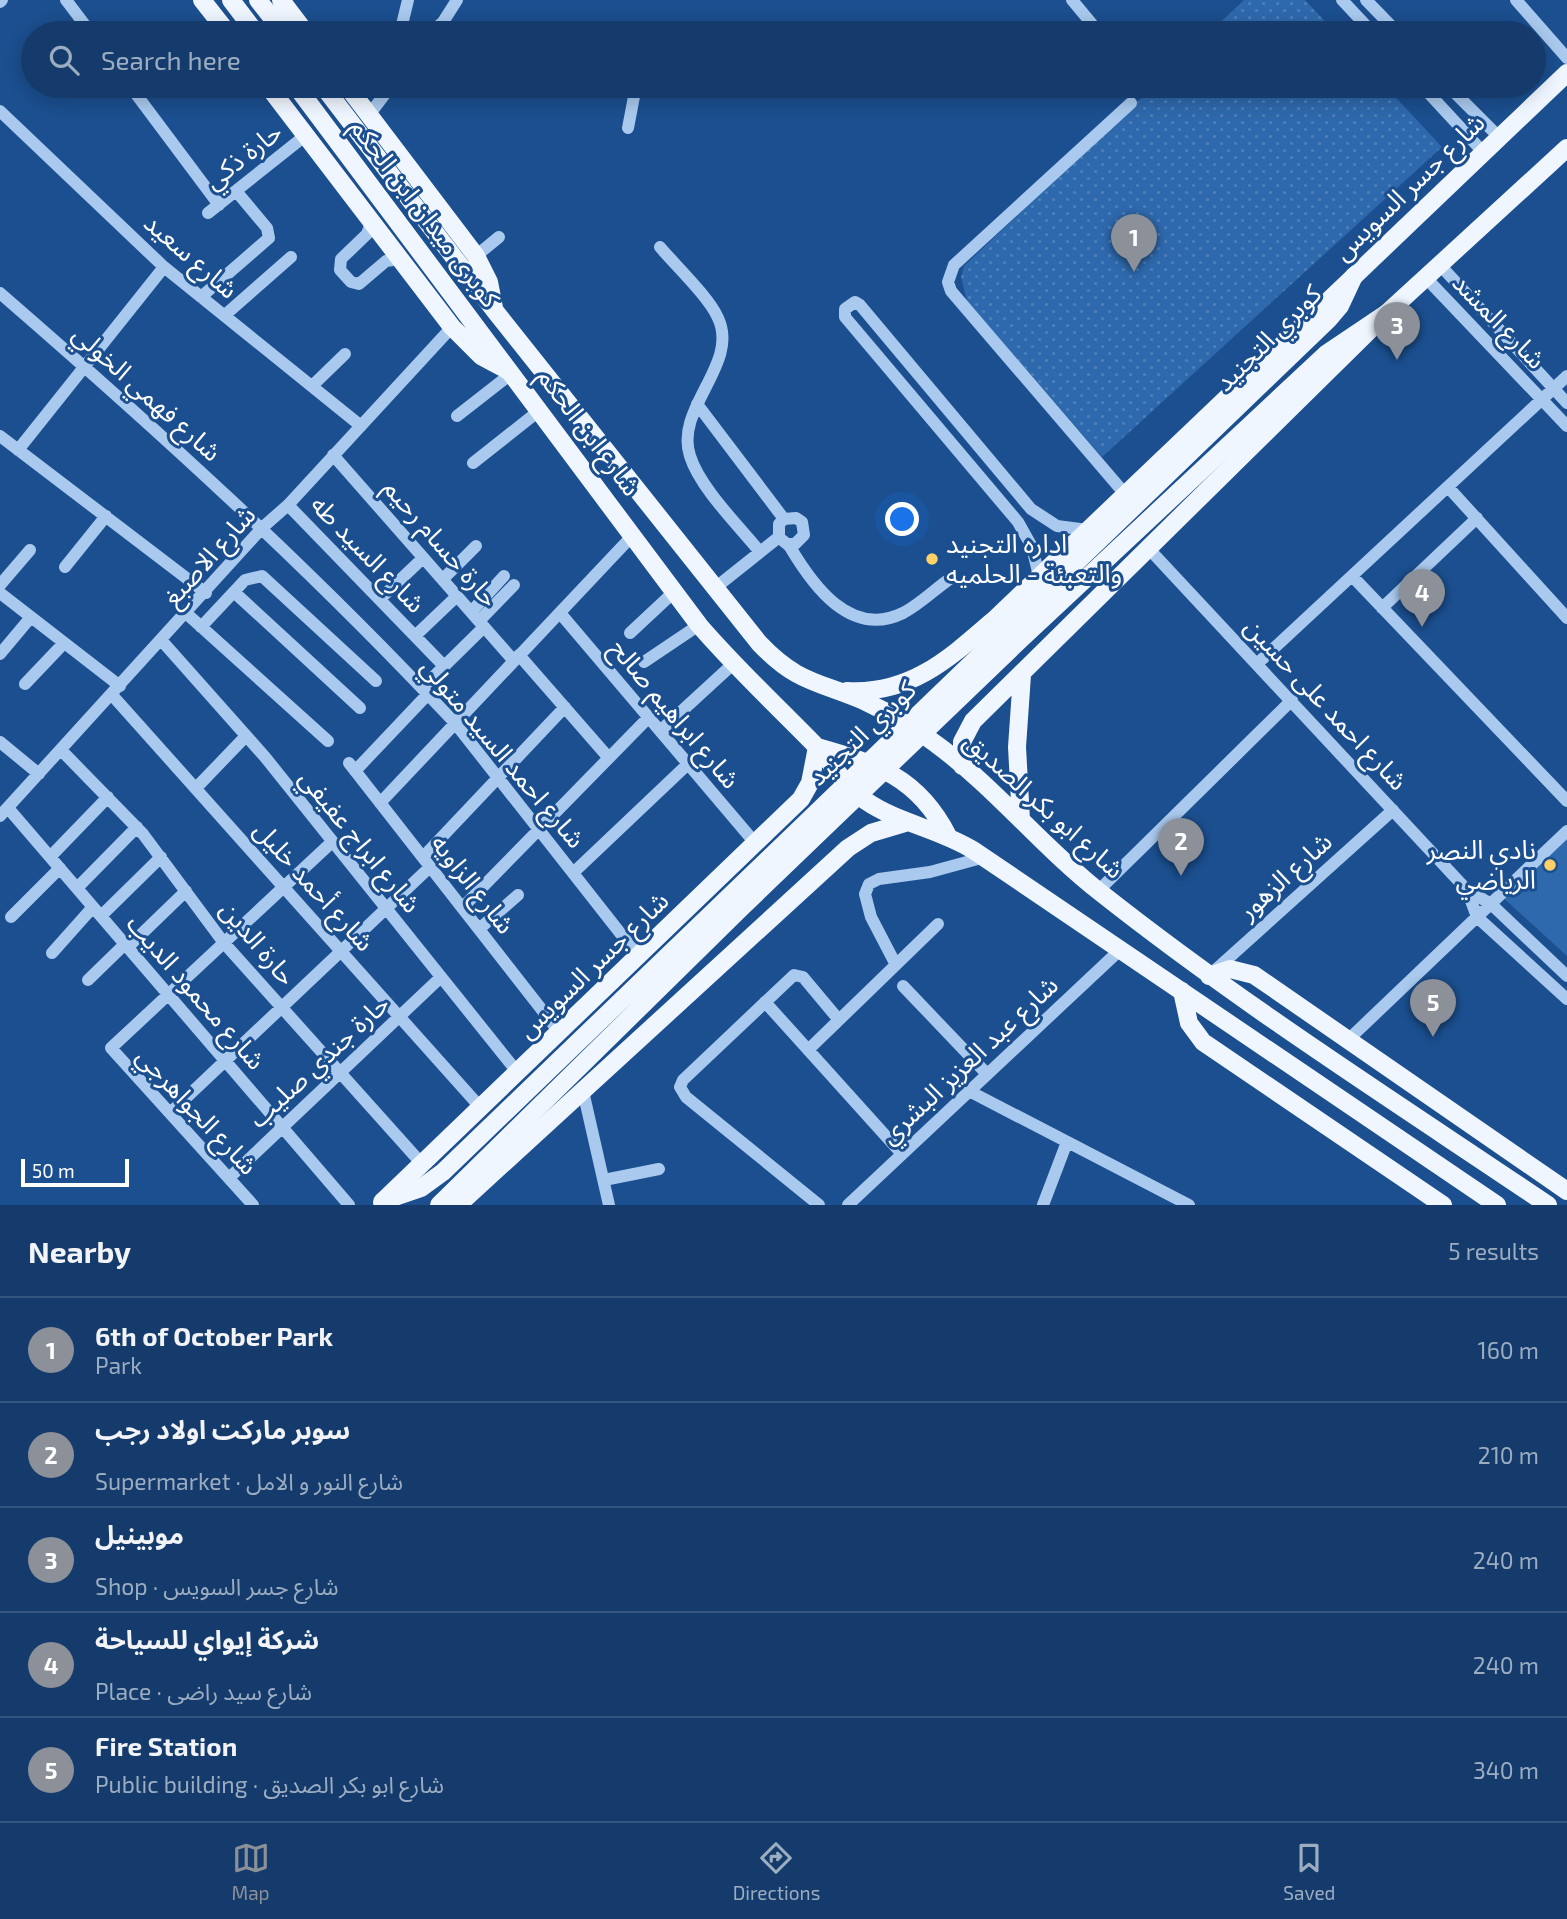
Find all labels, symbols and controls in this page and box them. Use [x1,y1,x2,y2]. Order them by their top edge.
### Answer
search box [21,21,1546,98]
icon: search [45,41,83,79]
text: Search here [101,44,241,75]
street label: شارع جسر السويس [1326,106,1493,269]
street label: كوبرى ميدان ابن الحكم [340,112,507,316]
street label: حارة ذكي [197,115,291,199]
street label: شارع سعيد [136,206,245,308]
pin: 1 [1111,214,1157,272]
street label: شارع المشد [1444,266,1553,377]
street label: كوبري التجنيد [1207,277,1331,401]
pin: 3 [1374,302,1420,360]
street label: شارع فهمي الخولي [63,317,229,471]
street label: شارع ابن الحكم [527,361,648,505]
street label: حارة حسام رحيم [374,472,506,616]
street label: شارع السيد طه [302,488,433,622]
street label: شارع الاصبغ [155,499,265,615]
your location [885,502,919,536]
place label: اداره التجنيد والتعبئة - الحلميه [946,527,1122,589]
marker: اداره التجنيد والتعبئة - الحلميه [924,551,940,567]
pin: 4 [1399,569,1445,627]
street label: شارع احمد على حسين [1236,610,1415,799]
street label: شارع ابراهيم صالح [600,632,748,798]
street label: شارع احمد السيد متولي [411,651,593,857]
street label: كوبري التجنيد [801,673,926,795]
street label: شارع ابو بكر الصديق [955,724,1131,887]
street label: شارع ابراج عفيفي [289,762,428,922]
street label: شارع أحمد خليل [245,814,382,960]
pin: 2 [1158,818,1204,876]
street label: شارع الزهور [1230,825,1341,929]
street label: شارع الزاويه [422,827,523,942]
place label: نادي النصر الرياضي [1426,833,1536,900]
marker: نادي النصر الرياضي [1542,857,1558,873]
street label: شارع جسر السويس [510,884,677,1047]
street label: حارة الدين [214,893,304,991]
street label: شارع محمود الديب [118,907,273,1078]
street label: شارع عبد العزيز البشري [873,968,1067,1154]
pin: 5 [1410,979,1456,1037]
street label: حارة جندي صليب [241,987,399,1137]
street label: شارع الجواهرجي [127,1040,265,1184]
scale bar [21,1156,130,1188]
text: 50 m [32,1159,75,1182]
text: Nearby [28,1233,131,1269]
text: 5 results [1448,1237,1539,1265]
text: 6th of October Park [95,1320,333,1351]
text: 1 [46,1336,56,1364]
text: 160 m [1478,1336,1539,1364]
text: Park [95,1351,142,1379]
text: سوبر ماركت اولاد رجب [95,1413,350,1444]
text: 2 [44,1441,58,1469]
text: 210 m [1478,1441,1539,1469]
text: Supermarket · شارع النور و الامل [95,1467,403,1495]
text: موبينيل [95,1518,184,1549]
text: 3 [44,1546,58,1574]
text: 240 m [1473,1546,1539,1574]
text: Shop · شارع جسر السويس [95,1572,339,1600]
text: شركة إيواي للسياحة [95,1623,319,1654]
text: 4 [44,1651,58,1679]
text: 240 m [1473,1651,1539,1679]
text: Place · شارع سيد راضى [95,1677,312,1705]
text: Fire Station [95,1730,237,1761]
text: 5 [45,1756,57,1784]
text: 340 m [1473,1756,1539,1784]
text: Public building · شارع ابو بكر الصديق [95,1770,444,1798]
tab: Map [232,1839,270,1904]
tab: Directions [733,1839,820,1904]
tab: Saved [1283,1839,1335,1904]

